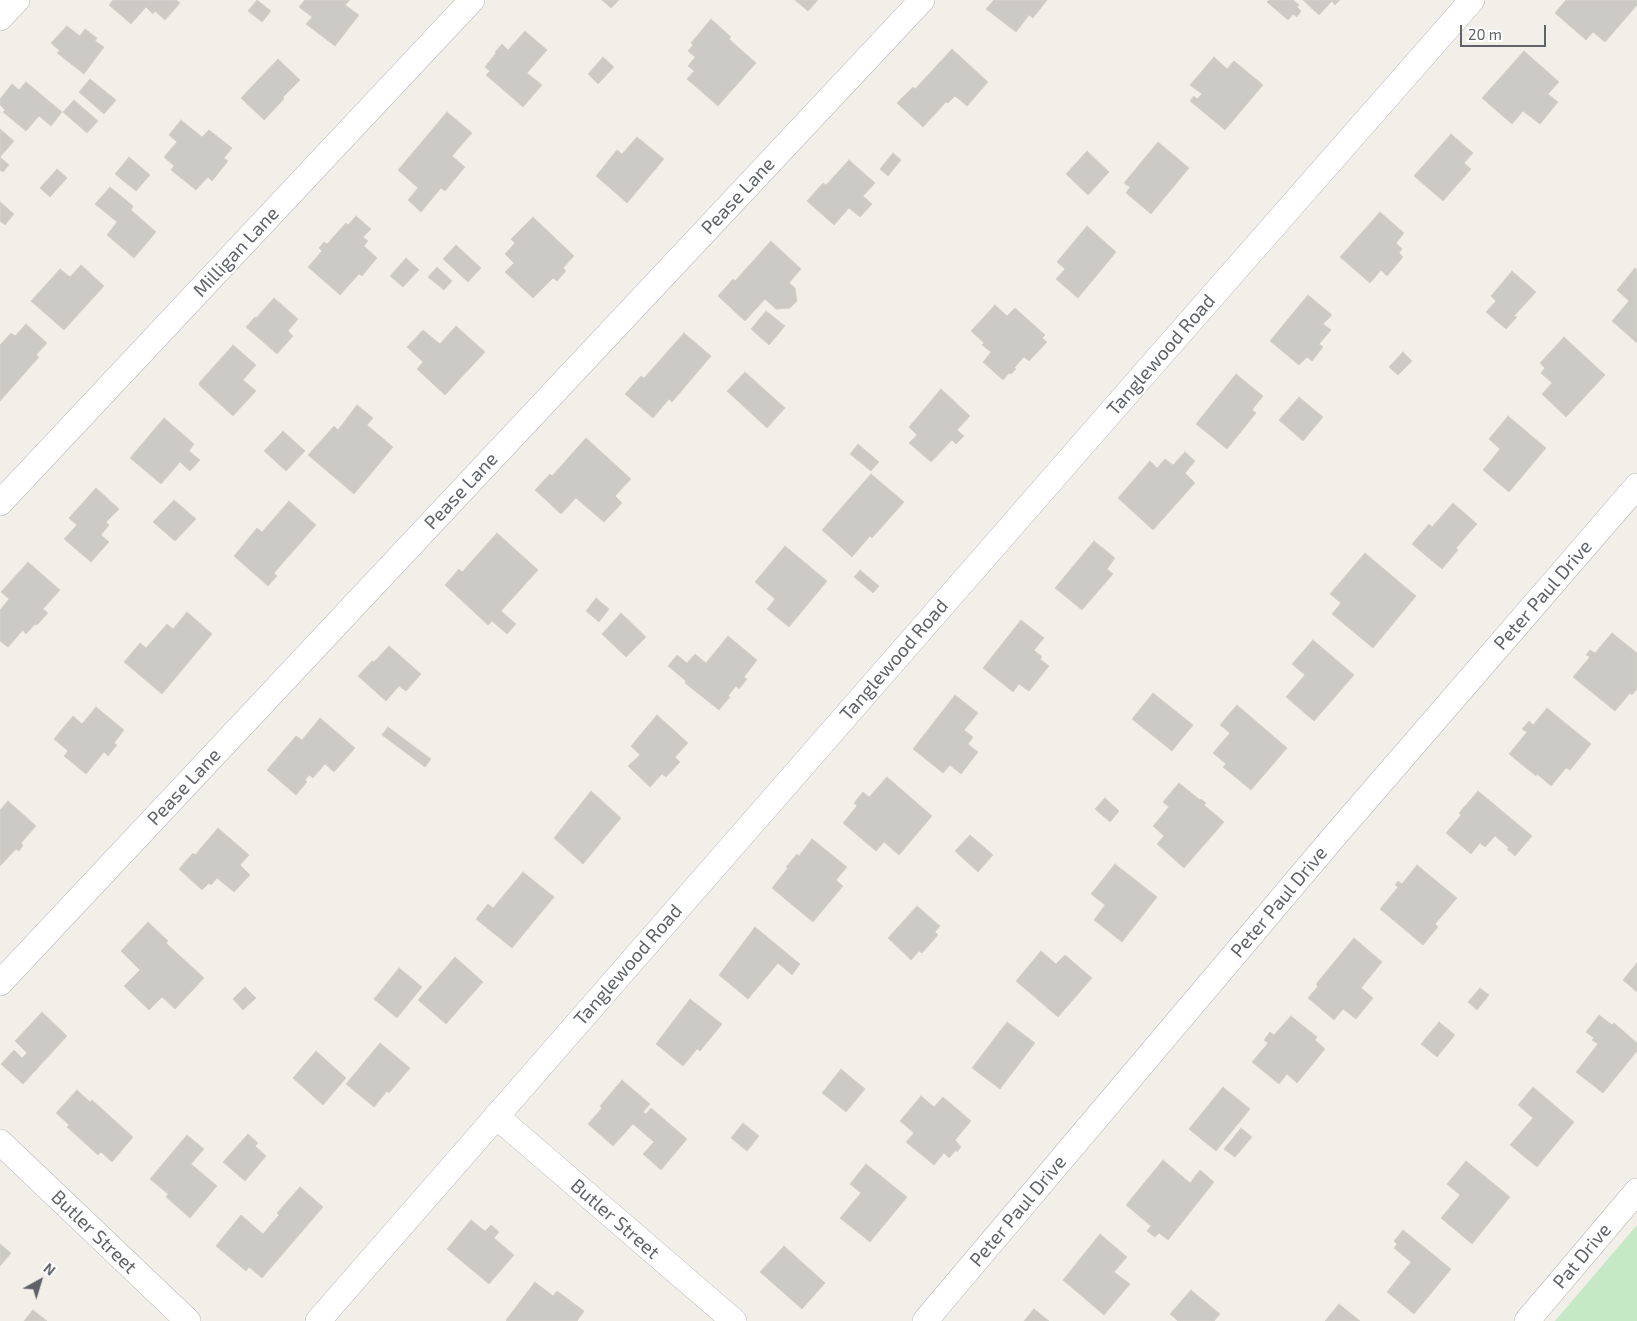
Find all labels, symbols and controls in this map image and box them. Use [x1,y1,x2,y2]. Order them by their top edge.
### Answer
scale bar [1462,15,1548,47]
text: 20 m [1468,25,1502,43]
street label: Pease Lane [696,153,780,239]
street label: Milligan Lane [188,202,284,302]
street label: Tanglewood Road [1102,290,1220,420]
street label: Pease Lane [419,448,503,534]
street label: Peter Paul Drive [1489,535,1597,655]
street label: Tanglewood Road [835,595,953,725]
street label: Pease Lane [142,744,226,830]
street label: Peter Paul Drive [1226,842,1332,962]
street label: Tanglewood Road [569,900,687,1030]
street label: Peter Paul Drive [965,1151,1071,1271]
street label: Butler Street [566,1174,664,1264]
street label: Butler Street [46,1185,142,1279]
street label: Pat Drive [1548,1219,1616,1293]
north arrow [15,1256,65,1306]
text: N [40,1259,59,1279]

